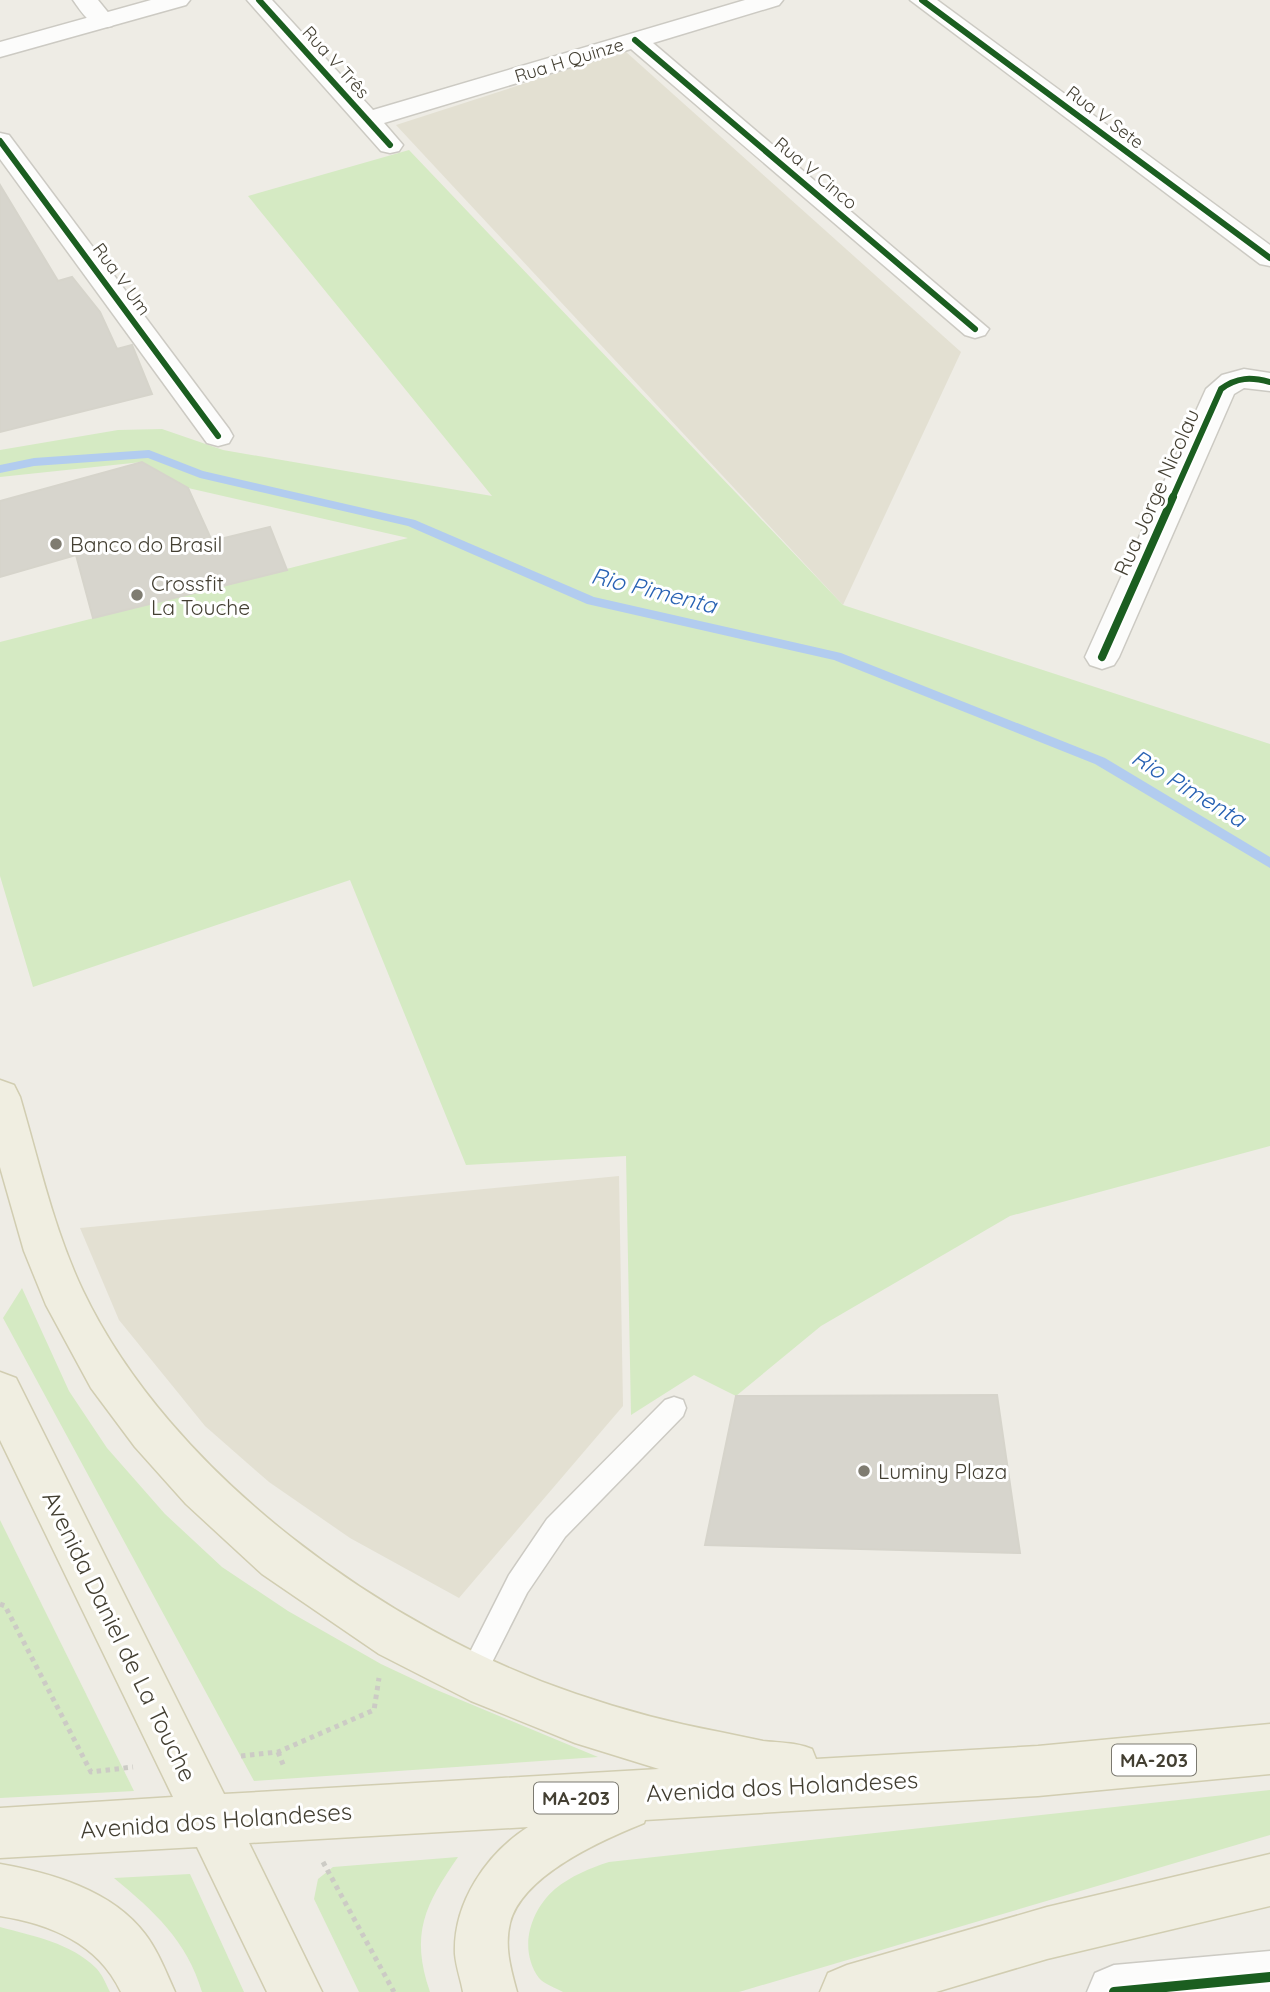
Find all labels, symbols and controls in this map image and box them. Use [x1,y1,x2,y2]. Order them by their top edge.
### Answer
street label: Rua V Três [297,21,375,103]
street label: Rua H Quinze [512,32,626,88]
street label: Rua V Sete [1062,80,1148,154]
street label: Rua V Cinco [770,132,862,214]
street label: Rua V Um [88,238,156,320]
street label: Rua Jorge Nicolau [1108,405,1204,579]
place label: Banco do Brasil [70,531,222,557]
marker: Banco do Brasil [48,536,64,552]
water label: Rio Pimenta [588,560,721,620]
place label: Crossfit La Touche [151,570,250,620]
marker: Crossfit La Touche [129,587,145,603]
water label: Rio Pimenta [1127,743,1252,834]
place label: Luminy Plaza [878,1458,1007,1484]
marker: Luminy Plaza [856,1463,872,1479]
street label: Avenida Daniel de La Touche [36,1486,204,1786]
road number: MA-203 [1112,1744,1196,1776]
street label: Avenida dos Holandeses [645,1764,919,1808]
road number: MA-203 [534,1782,618,1814]
street label: Avenida dos Holandeses [79,1796,353,1844]

